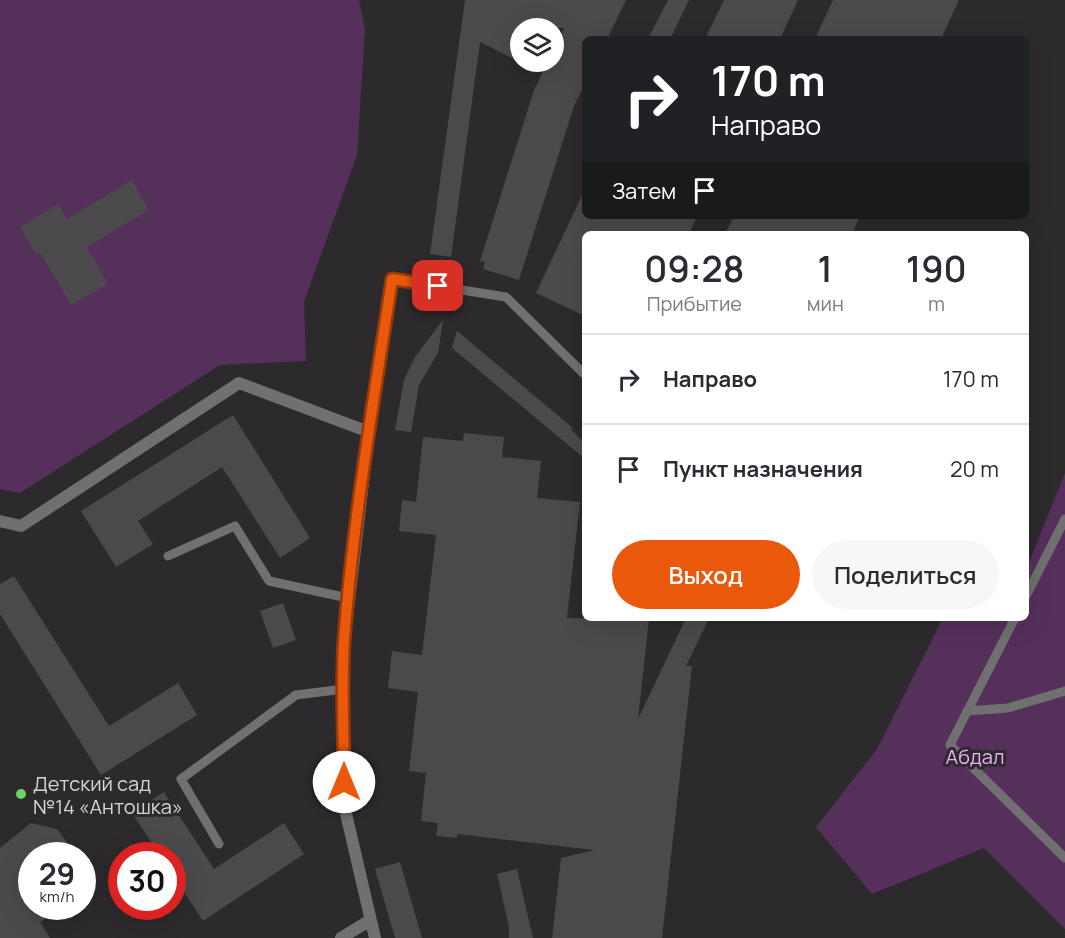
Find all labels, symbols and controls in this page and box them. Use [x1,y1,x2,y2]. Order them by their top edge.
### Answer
map controls [510,18,564,72]
button: layers [510,18,564,72]
text: 170 m [711,51,826,109]
icon: right [612,60,690,138]
text: Направо [711,106,821,143]
icon: arrive [688,174,721,207]
text: Затем [612,176,676,206]
text: 09:28 [644,244,744,293]
text: 1 [818,244,833,293]
text: 190 [906,244,967,293]
pin [412,260,463,311]
icon: arrive [421,269,454,302]
text: Прибытие [647,290,742,317]
text: мин [807,290,844,317]
text: m [928,290,945,317]
icon: right [612,363,645,396]
text: Направо [663,364,757,394]
text: 170 m [943,364,999,394]
icon: arrive [612,453,645,486]
text: Пункт назначения [663,454,863,484]
text: 20 m [950,454,999,484]
button: Выход [612,540,800,609]
button: Поделиться [812,540,999,609]
park label: Абдал [946,743,1004,770]
position arrow [312,750,376,814]
place label: Детский сад №14 «Антошка» [33,770,183,820]
marker: Детский сад №14 «Антошка» [14,787,28,801]
speed limit sign: 30 [108,842,186,920]
text: 29 [39,853,75,894]
text: km/h [40,886,74,907]

